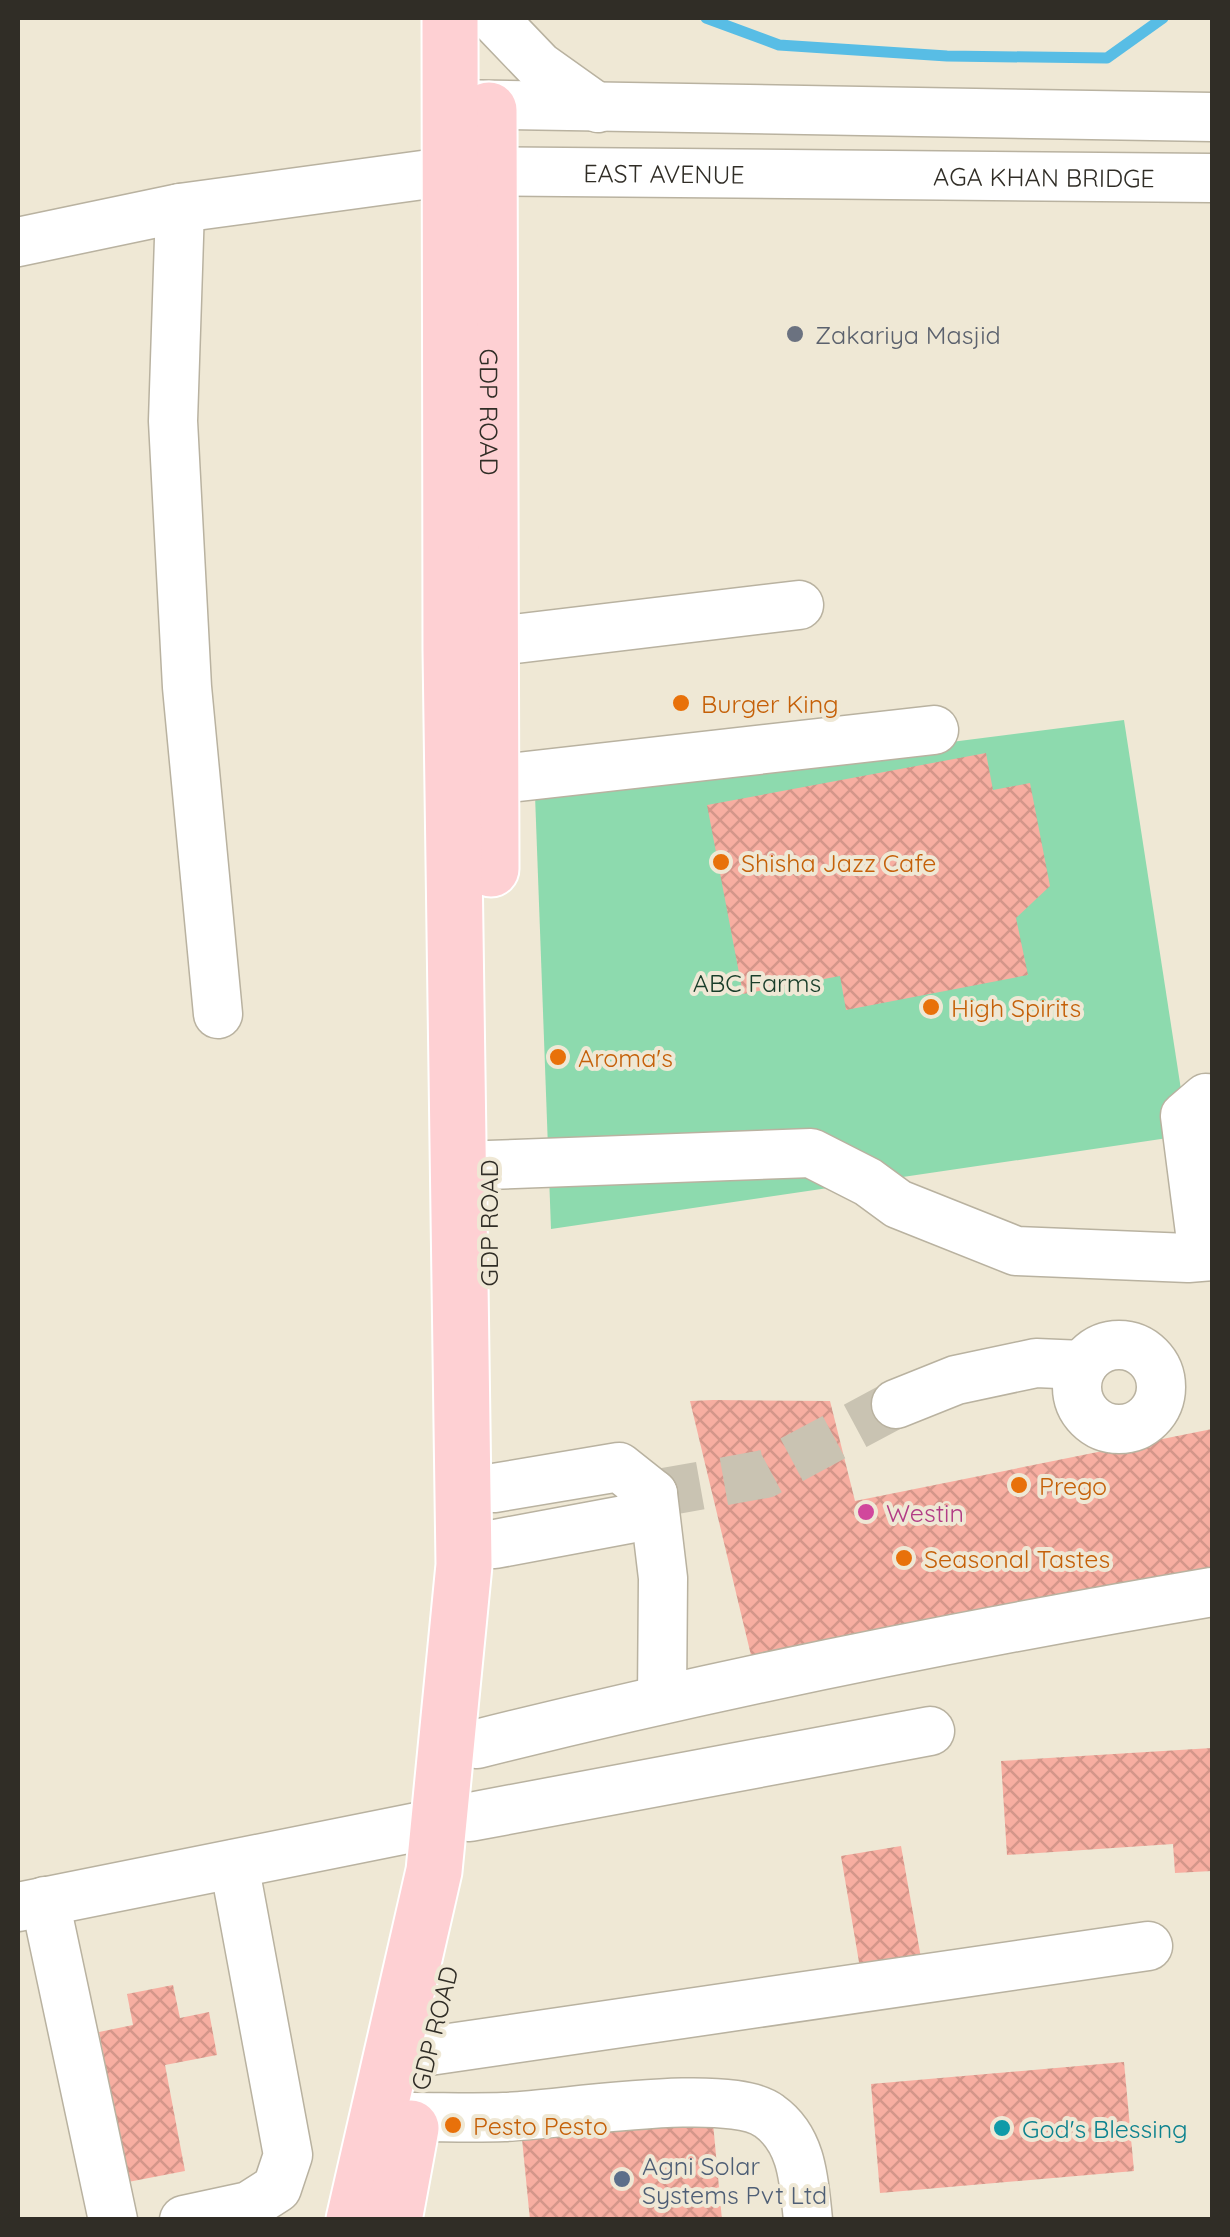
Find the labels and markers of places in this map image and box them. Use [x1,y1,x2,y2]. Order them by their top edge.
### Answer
place label: Zakariya Masjid [815,319,1001,350]
marker: Zakariya Masjid [784,323,806,345]
place label: Burger King [701,688,839,719]
marker: Burger King [670,692,692,714]
place label: Shisha Jazz Cafe [741,847,936,878]
marker: Shisha Jazz Cafe [710,851,732,873]
place label: High Spirits [951,992,1081,1023]
marker: High Spirits [920,996,942,1018]
place label: Aroma's [578,1042,673,1073]
marker: Aroma's [547,1046,569,1068]
place label: Prego [1039,1470,1107,1501]
marker: Prego [1008,1474,1030,1496]
place label: Westin [886,1497,964,1528]
marker: Westin [855,1501,877,1523]
place label: Seasonal Tastes [924,1543,1110,1574]
marker: Seasonal Tastes [893,1547,915,1569]
place label: Pesto Pesto [473,2110,608,2141]
place label: God's Blessing [1022,2113,1188,2144]
marker: Pesto Pesto [442,2114,464,2136]
marker: God's Blessing [991,2117,1013,2139]
place label: Agni Solar Systems Pvt Ltd [642,2150,827,2210]
marker: Agni Solar Systems Pvt Ltd [611,2168,633,2190]

